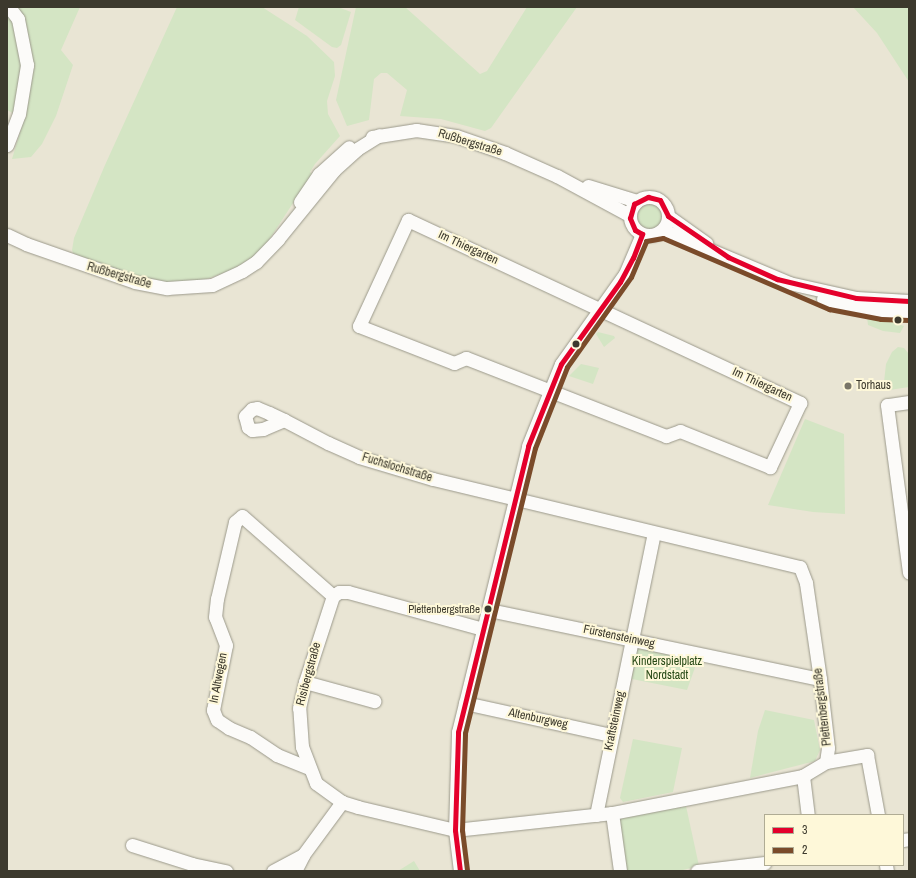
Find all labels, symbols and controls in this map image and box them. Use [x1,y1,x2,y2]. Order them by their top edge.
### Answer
street label: Rußbergstraße [436,126,504,160]
street label: Im Thiergarten [436,228,500,268]
street label: Rußbergstraße [85,260,153,292]
unlabelled marker [893,315,903,325]
unlabelled marker [571,339,581,349]
street label: Im Thiergarten [730,365,794,405]
place label: Torhaus [856,379,891,393]
marker: Torhaus [843,381,853,391]
street label: Fuchslochstraße [360,450,434,486]
place label: Plettenbergstraße [408,602,480,616]
marker: Plettenbergstraße [483,604,493,614]
street label: Fürstensteinweg [582,622,656,652]
street label: Risibergstraße [294,641,324,707]
street label: In Altwegen [207,651,231,705]
park label: Kinderspielplatz Nordstadt [632,655,702,683]
street label: Plettenbergstraße [811,667,835,747]
street label: Kraftsteinweg [602,690,628,752]
street label: Altenburgweg [507,706,569,732]
legend [764,814,904,866]
text: 3 [802,822,807,838]
text: 2 [802,842,807,858]

